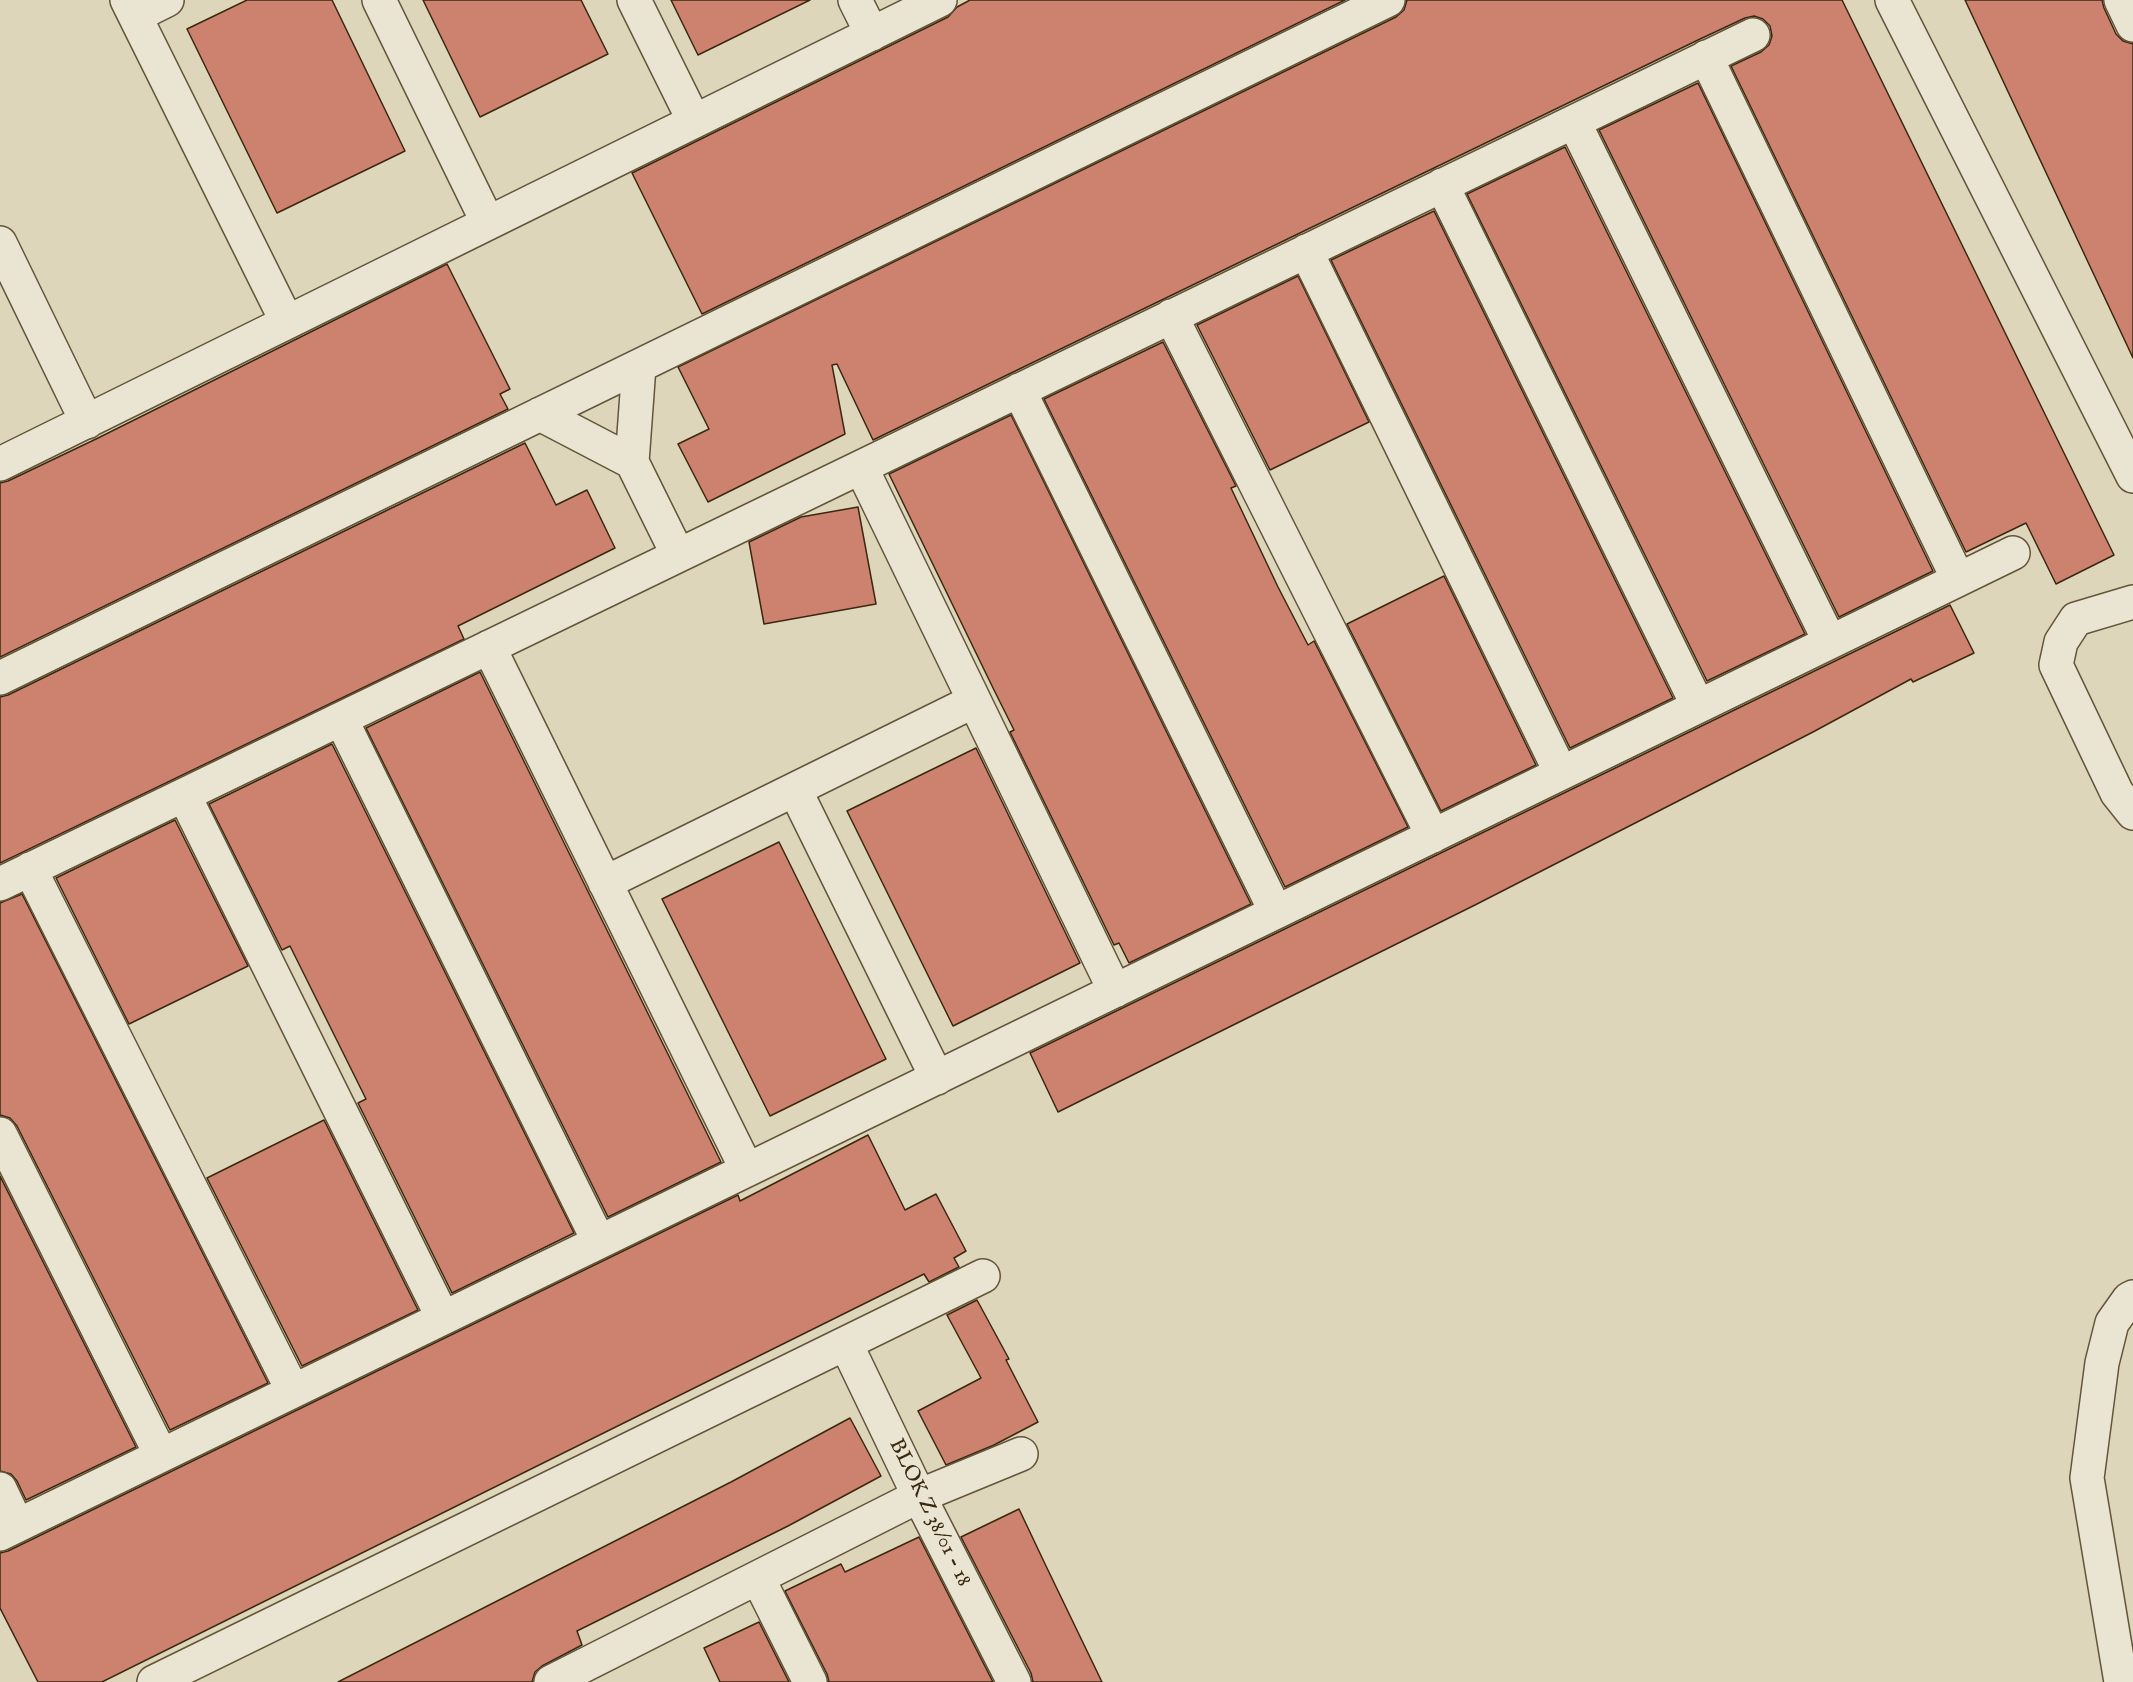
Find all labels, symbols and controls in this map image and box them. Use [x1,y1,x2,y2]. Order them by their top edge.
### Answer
street label: BLOK Z 38/01 - 18 [882,1435,976,1591]

